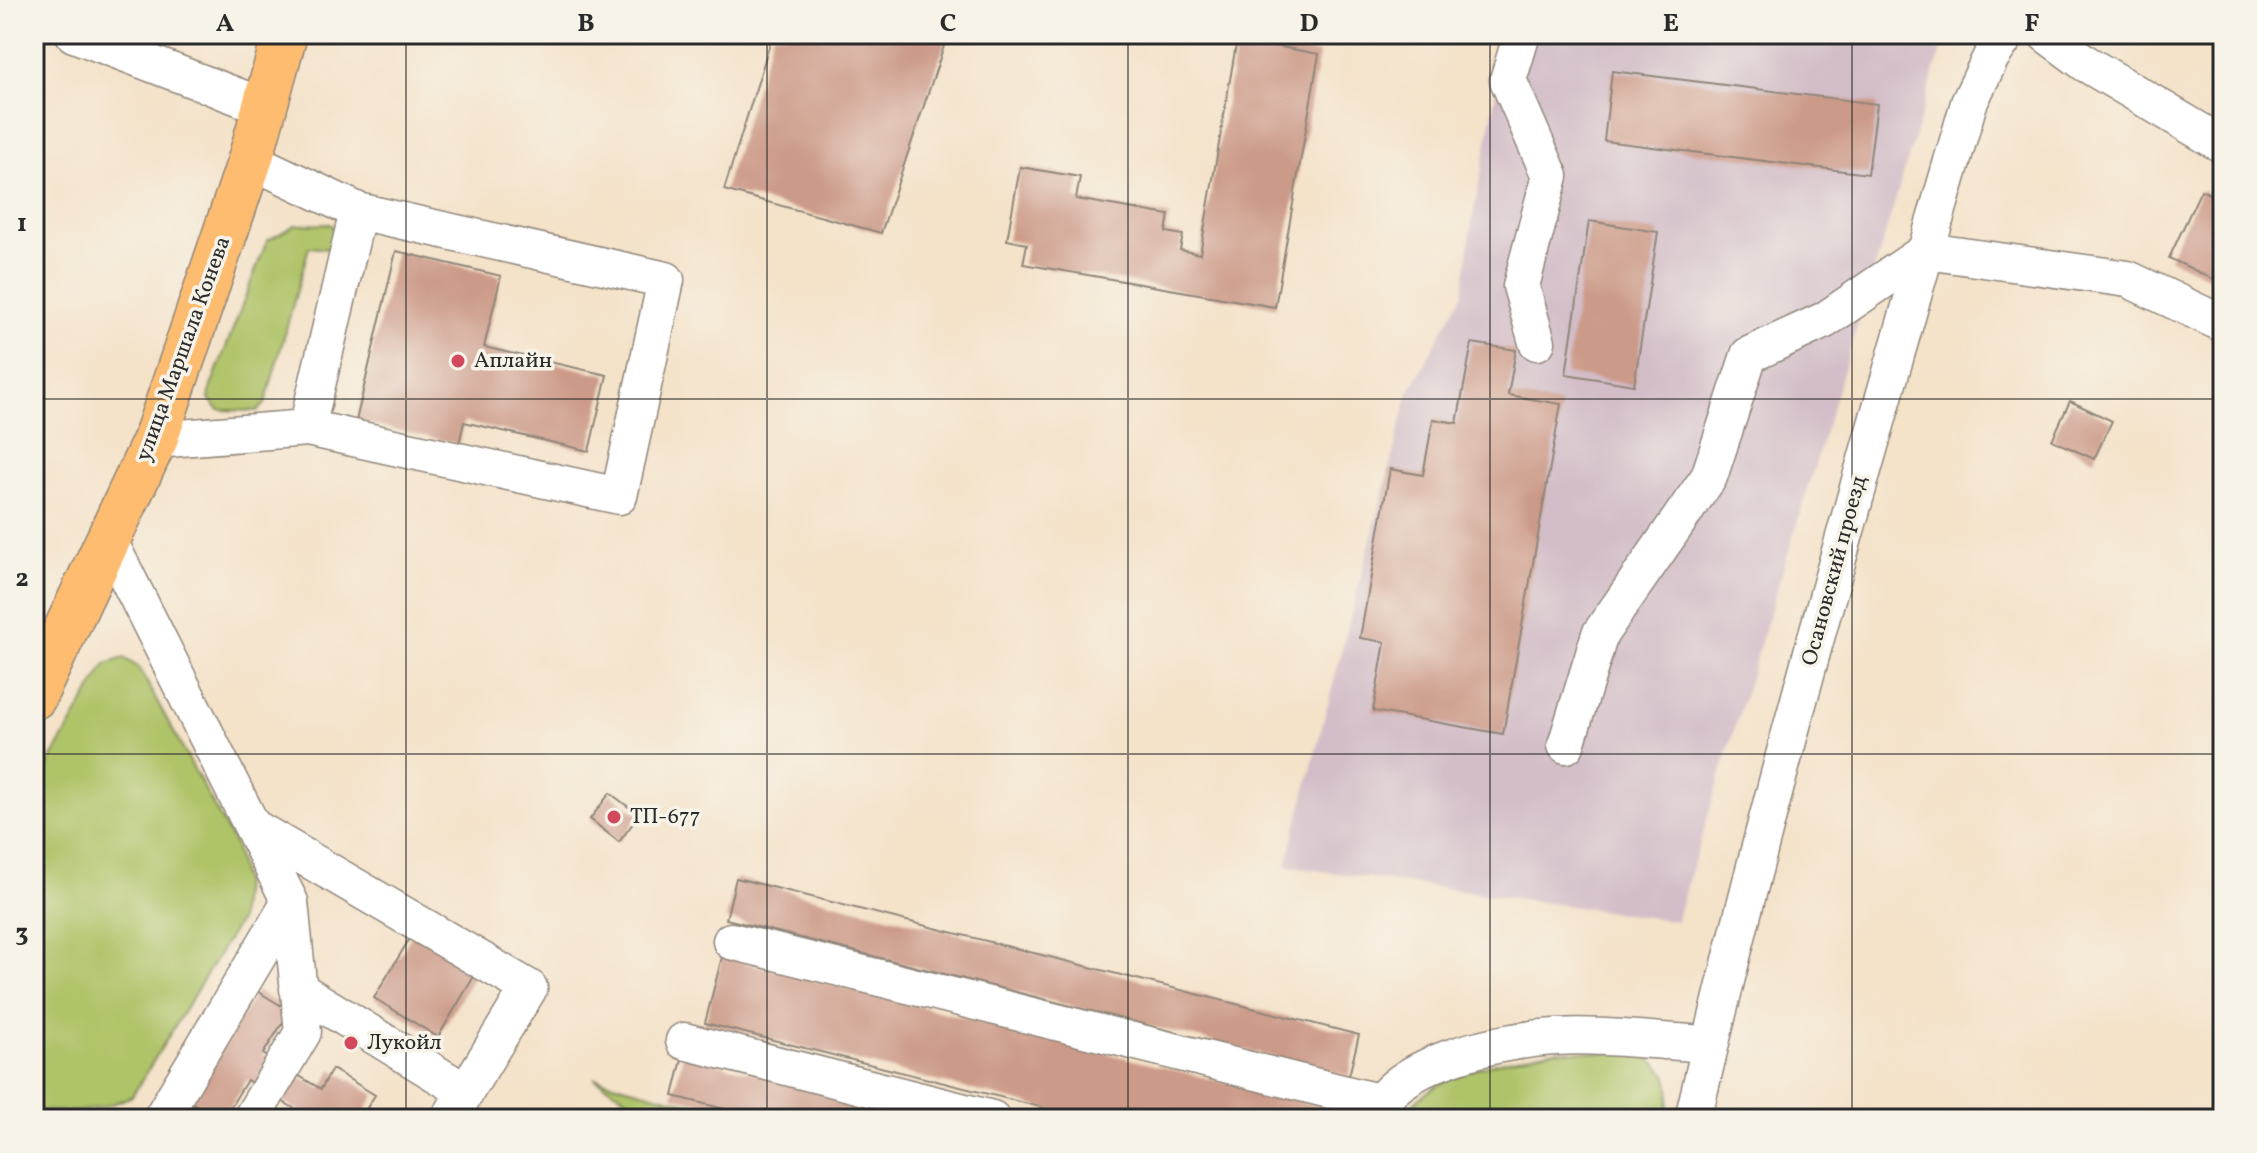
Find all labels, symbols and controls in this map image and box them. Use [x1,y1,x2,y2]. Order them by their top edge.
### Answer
text: A [216,6,235,42]
text: B [577,6,595,42]
text: C [940,6,956,42]
text: D [1299,6,1319,42]
text: E [1663,6,1679,42]
text: F [2024,6,2040,42]
text: 1 [17,206,27,242]
street label: улица Маршала Конева [129,232,239,466]
place label: Аплайн [474,346,552,377]
marker: Аплайн [449,352,467,370]
street label: Осановский проезд [1795,472,1875,669]
text: 2 [15,561,29,597]
place label: ТП-677 [630,802,700,833]
marker: ТП-677 [605,808,623,826]
text: 3 [15,916,29,952]
place label: Лукойл [367,1028,442,1059]
marker: Лукойл [342,1034,360,1052]

